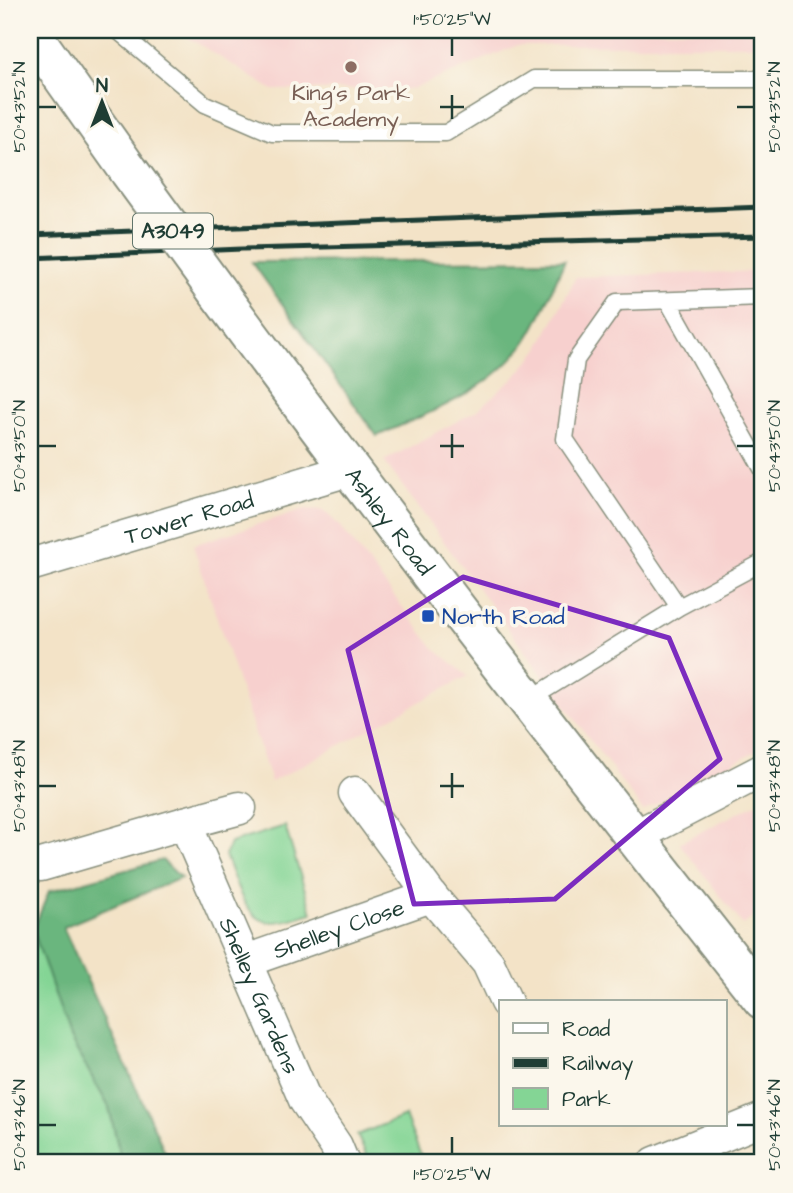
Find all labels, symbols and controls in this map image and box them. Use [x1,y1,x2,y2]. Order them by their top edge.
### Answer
text: 1°50'25"W [413,7,491,32]
marker: King's Park Academy [343,59,359,75]
text: 50°43'52"N [7,62,32,152]
text: 50°43'52"N [762,62,787,152]
north arrow [66,66,136,136]
text: N [96,73,108,100]
place label: King's Park Academy [292,77,410,136]
road number: A3049 [133,214,213,248]
text: 50°43'50"N [7,400,32,492]
text: 50°43'50"N [762,400,787,492]
street label: Ashley Road [337,461,441,583]
street label: Tower Road [121,484,258,553]
place label: North Road [442,601,565,633]
marker: North Road [420,608,436,624]
text: 50°43'48"N [7,740,32,832]
text: 50°43'48"N [762,740,787,832]
street label: Shelley Close [269,892,409,967]
street label: Shelley Gardens [211,913,307,1079]
legend [499,1000,726,1126]
text: Road [562,1015,610,1044]
text: Railway [562,1049,634,1080]
text: 50°43'46"N [7,1079,32,1171]
text: 50°43'46"N [762,1079,787,1171]
text: Park [562,1085,611,1114]
text: 1°50'25"W [413,1162,491,1187]

